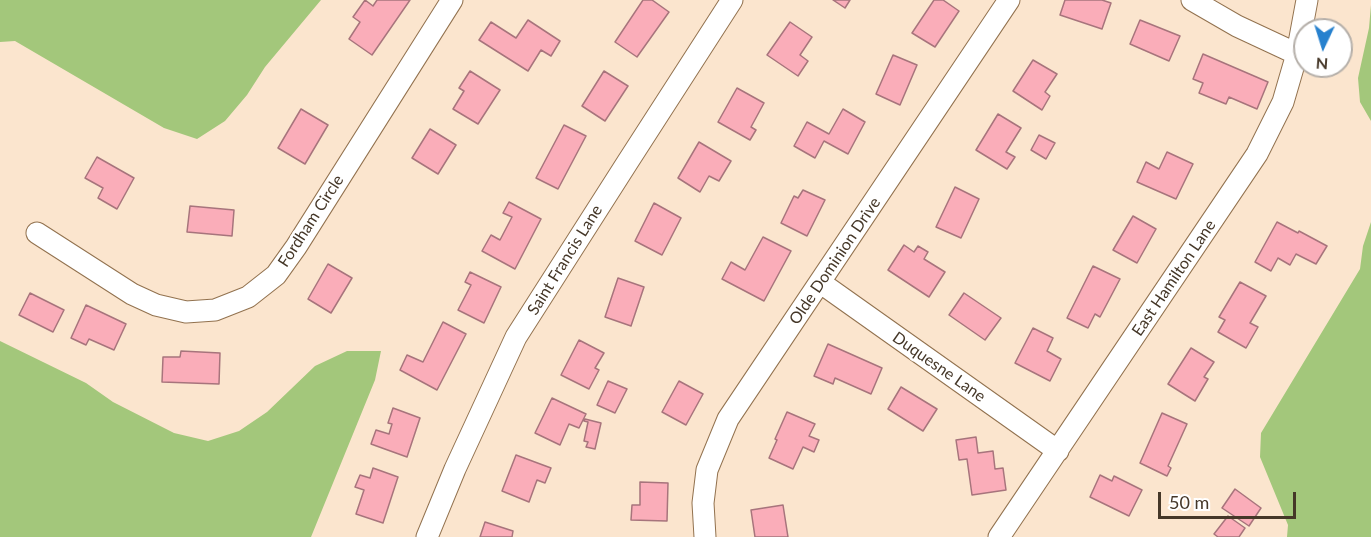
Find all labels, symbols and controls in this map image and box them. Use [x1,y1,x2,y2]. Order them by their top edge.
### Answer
north arrow [1293,18,1353,78]
text: N [1315,55,1329,74]
street label: Fordham Circle [274,171,348,271]
street label: Olde Dominion Drive [785,194,885,328]
street label: Saint Francis Lane [523,201,607,319]
street label: East Hamilton Lane [1128,216,1220,340]
street label: Duquesne Lane [889,328,989,406]
scale bar [1161,480,1299,518]
text: 50 m [1169,491,1209,513]

